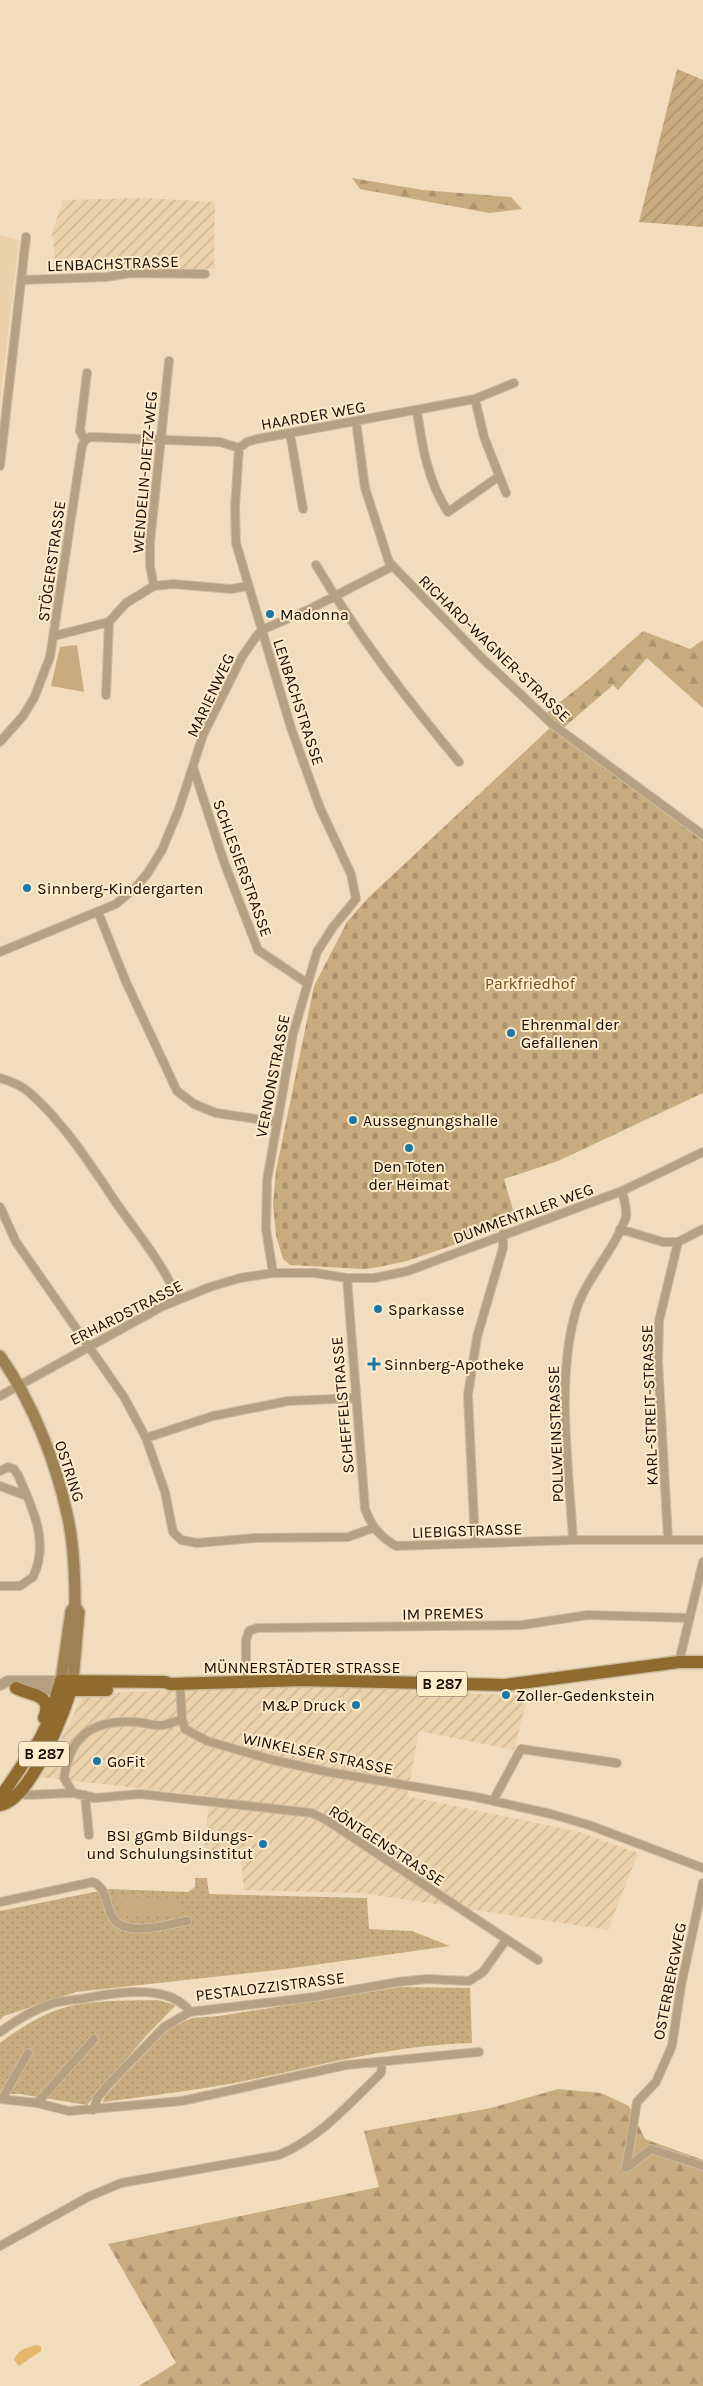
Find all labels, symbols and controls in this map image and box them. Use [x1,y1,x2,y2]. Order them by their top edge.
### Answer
street label: LENBACHSTRASSE [47,252,179,275]
street label: WENDELIN-DIETZ-WEG [128,390,161,554]
street label: HAARDER WEG [259,397,367,434]
street label: STÖGERSTRASSE [34,499,69,623]
street label: RICHARD-WAGNER-STRASSE [415,571,574,726]
place label: Madonna [280,605,349,624]
marker: Madonna [264,608,276,620]
street label: LENBACHSTRASSE [269,636,328,768]
street label: MARIENWEG [183,650,238,740]
street label: SCHLESIERSTRASSE [209,797,276,939]
place label: Sinnberg-Kindergarten [37,879,203,898]
marker: Sinnberg-Kindergarten [21,882,33,894]
park label: Parkfriedhof [485,974,575,993]
street label: VERNONSTRASSE [251,1013,294,1139]
place label: Ehrenmal der Gefallenen [521,1015,619,1052]
marker: Ehrenmal der Gefallenen [505,1027,517,1039]
place label: Aussegnungshalle [363,1111,498,1130]
marker: Aussegnungshalle [347,1114,359,1126]
marker: Den Toten der Heimat [403,1142,415,1154]
place label: Den Toten der Heimat [369,1157,449,1194]
street label: DUMMENTALER WEG [450,1179,596,1248]
street label: ERHARDSTRASSE [67,1276,186,1349]
place label: Sparkasse [388,1300,464,1319]
marker: Sparkasse [372,1303,384,1315]
street label: KARL-STREIT-STRASSE [637,1324,662,1486]
street label: SCHEFFELSTRASSE [327,1336,358,1474]
place label: Sinnberg-Apotheke [384,1355,524,1374]
marker: Sinnberg-Apotheke [368,1358,380,1370]
street label: POLLWEINSTRASSE [544,1365,567,1503]
street label: OSTRING [51,1438,88,1504]
street label: LIEBIGSTRASSE [411,1519,523,1542]
street label: IM PREMES [402,1603,484,1624]
street label: MÜNNERSTÄDTER STRASSE [203,1658,401,1677]
road number: B 287 [417,1672,467,1696]
place label: Zoller-Gedenkstein [516,1686,655,1705]
marker: Zoller-Gedenkstein [500,1689,512,1701]
place label: M&P Druck [262,1696,346,1715]
marker: M&P Druck [350,1699,362,1711]
street label: WINKELSER STRASSE [241,1728,395,1779]
road number: B 287 [19,1742,69,1766]
place label: GoFit [107,1752,145,1771]
marker: GoFit [91,1755,103,1767]
street label: RÖNTGENSTRASSE [325,1801,448,1890]
place label: BSI gGmb Bildungs- und Schulungsinstitut [87,1826,253,1863]
marker: BSI gGmb Bildungs- und Schulungsinstitut [257,1838,269,1850]
street label: OSTERBERGWEG [649,1921,690,2042]
street label: PESTALOZZISTRASSE [194,1968,346,2005]

